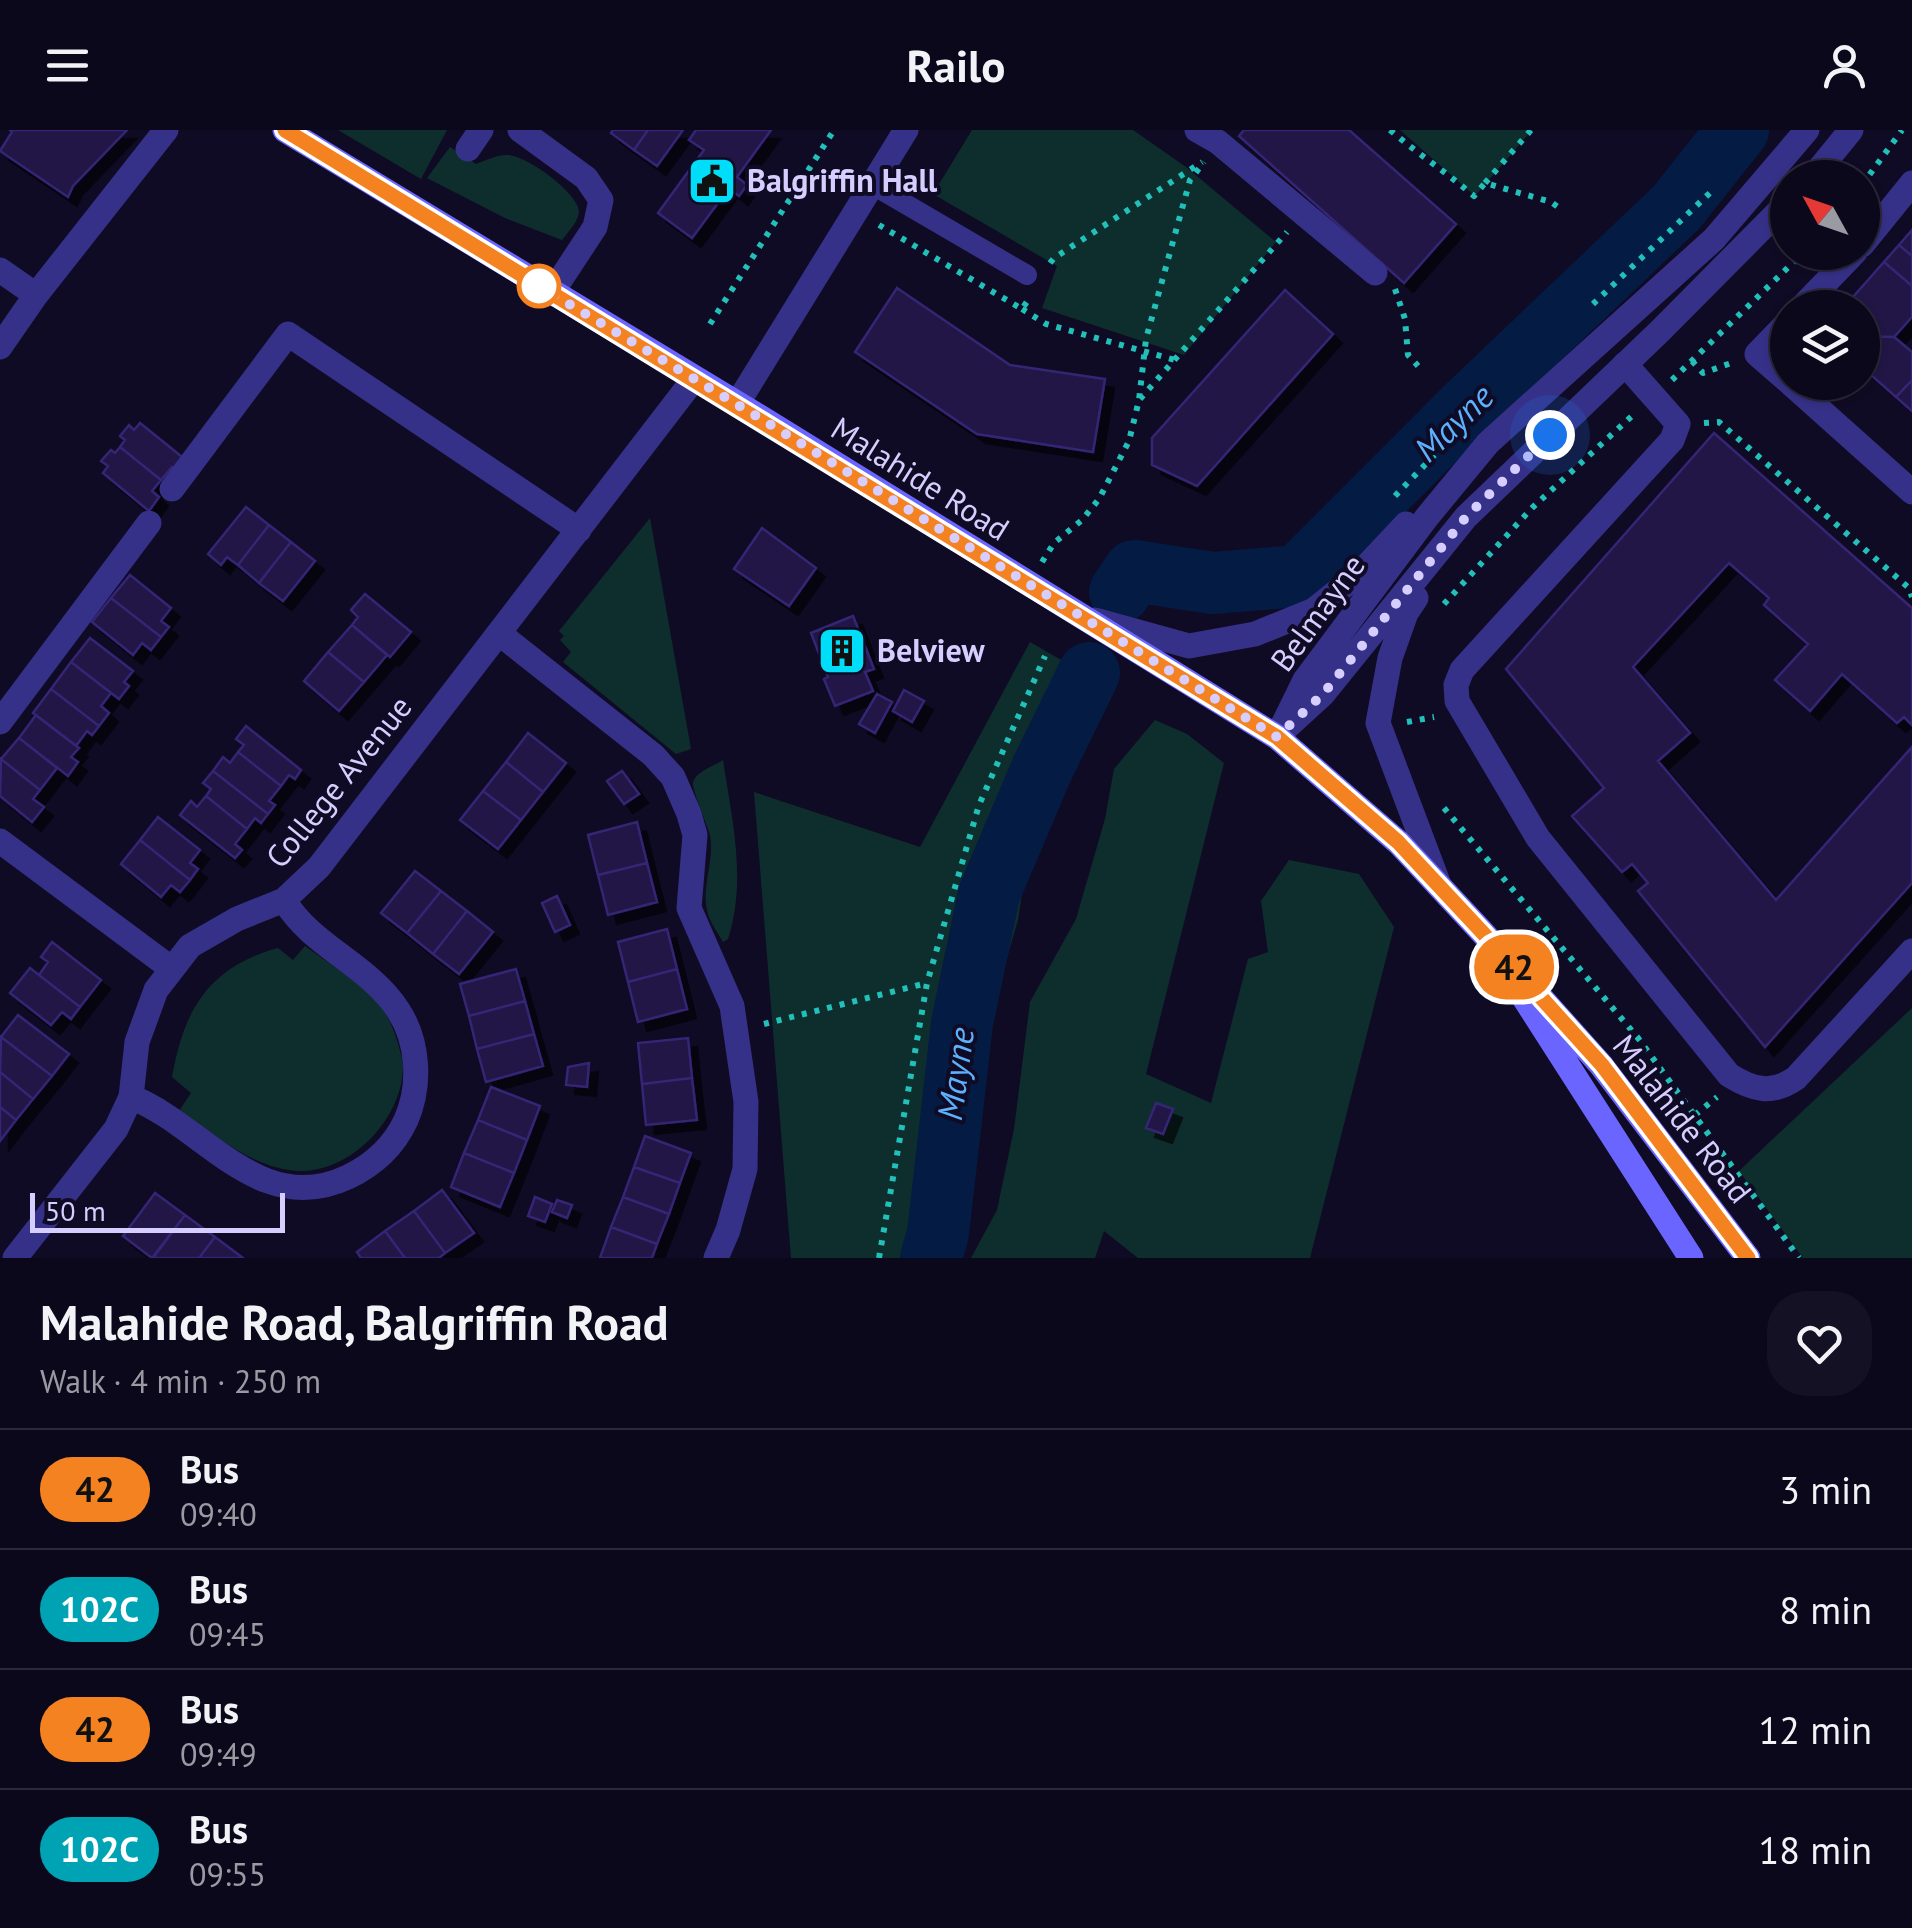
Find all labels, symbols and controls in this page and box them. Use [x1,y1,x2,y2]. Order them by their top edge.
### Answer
text: Railo [907,36,1005,94]
icon: menu [40,38,95,93]
icon: person [1817,38,1872,93]
public building icon: Balgriffin Hall [686,155,738,207]
place label: Balgriffin Hall [747,159,938,201]
north arrow [1770,160,1880,270]
map controls [1770,160,1880,400]
unlabelled marker [518,265,560,307]
button: layers [1770,290,1880,400]
water label: Mayne [1404,373,1503,471]
street label: Malahide Road [824,407,1017,550]
your location [1525,410,1575,460]
street label: Belmayne [1261,546,1374,679]
building icon: Belview [816,625,868,677]
place label: Belview [877,629,986,671]
street label: College Avenue [256,687,421,876]
line badge: 42 [1469,934,1559,1000]
text: 42 [1494,944,1534,990]
water label: Mayne [926,1024,984,1123]
street label: Malahide Road [1604,1026,1762,1211]
scale bar [30,1188,285,1232]
text: 50 m [45,1192,106,1229]
text: Malahide Road, Balgriffin Road [40,1291,669,1353]
button: heart [1767,1291,1872,1396]
text: Walk · 4 min · 250 m [40,1360,321,1402]
text: Bus [180,1444,239,1493]
text: 3 min [1779,1465,1872,1514]
text: 42 [75,1466,115,1512]
text: 09:40 [180,1493,257,1535]
text: Bus [189,1564,248,1613]
text: 8 min [1779,1585,1872,1634]
text: 102C [60,1586,139,1632]
text: 09:45 [189,1613,266,1655]
text: Bus [180,1684,239,1733]
text: 12 min [1759,1705,1872,1754]
text: 42 [75,1706,115,1752]
text: 09:49 [180,1733,257,1775]
text: Bus [189,1804,248,1853]
text: 18 min [1759,1825,1872,1874]
text: 102C [60,1826,139,1872]
text: 09:55 [189,1853,266,1895]

